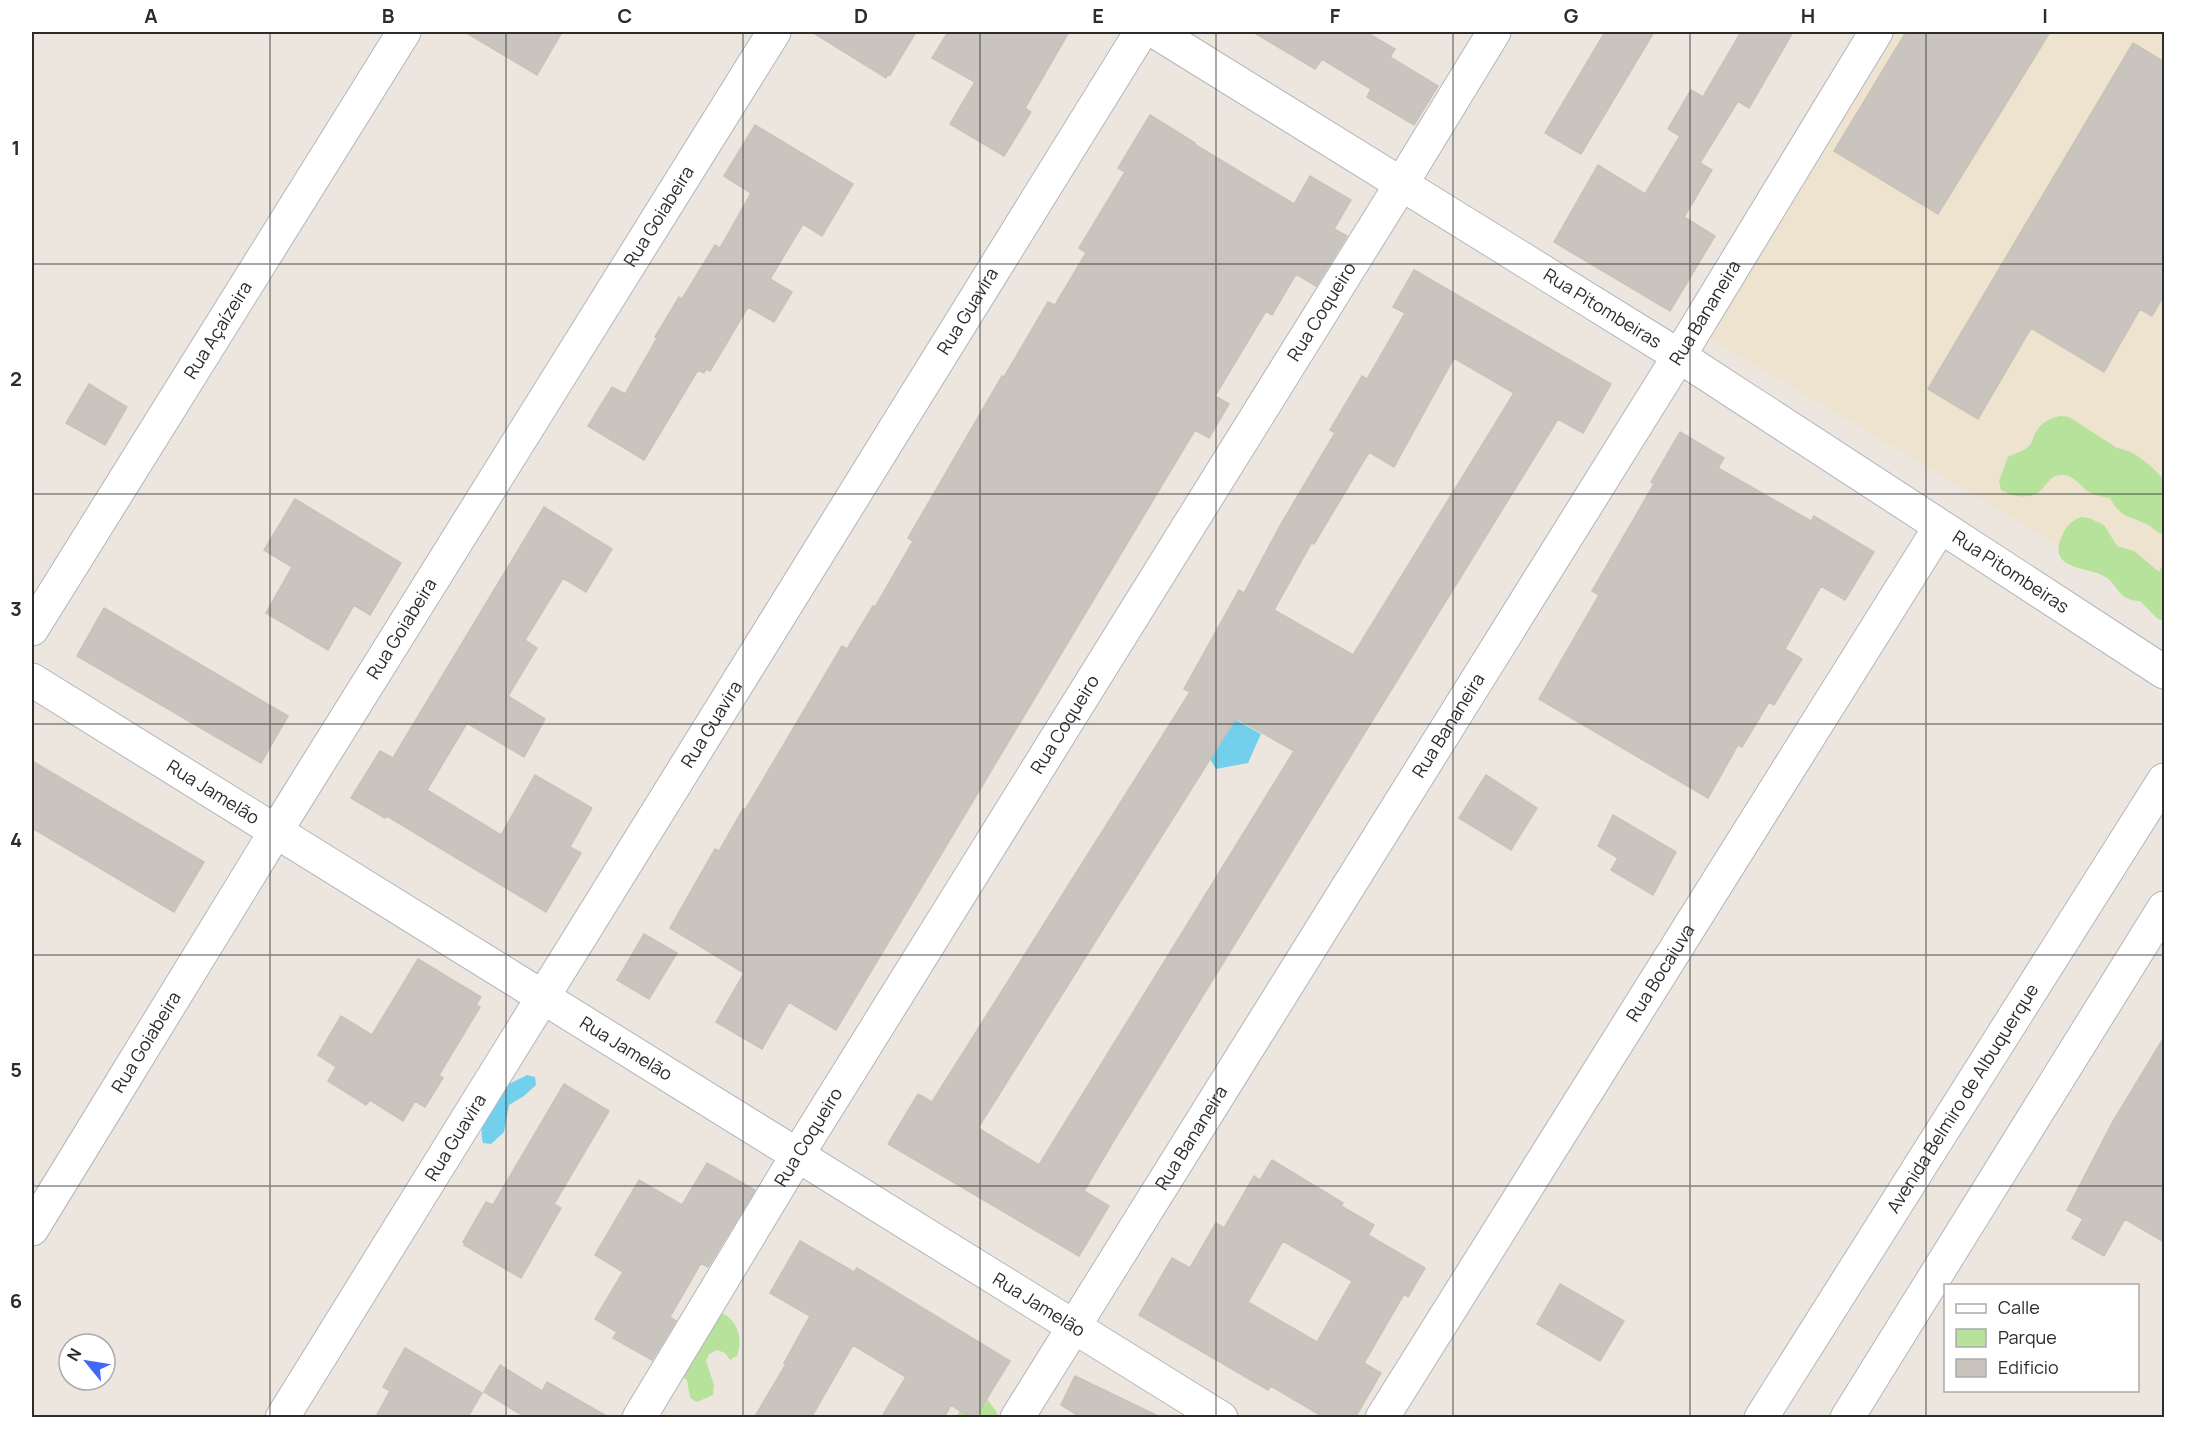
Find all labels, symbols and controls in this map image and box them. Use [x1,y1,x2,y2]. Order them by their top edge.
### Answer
text: A [144,2,158,29]
text: B [382,2,395,29]
text: C [618,2,632,29]
text: D [854,2,868,29]
text: E [1092,2,1104,29]
text: F [1330,2,1341,29]
text: G [1564,2,1579,29]
text: H [1801,2,1815,29]
text: I [2042,2,2048,29]
text: 1 [12,134,20,161]
street label: Rua Goiabeira [618,161,699,271]
street label: Rua Bananeira [1663,255,1746,369]
street label: Rua Coqueiro [1281,257,1361,365]
street label: Rua Pitombeiras [1539,262,1666,353]
street label: Rua Guavira [931,263,1003,359]
street label: Rua Açaízeira [178,276,257,383]
text: 2 [10,365,22,392]
street label: Rua Pitombeiras [1948,524,2074,618]
street label: Rua Goiabeira [361,573,442,683]
text: 3 [10,595,22,622]
street label: Rua Bananeira [1406,668,1489,782]
street label: Rua Coqueiro [1024,670,1104,778]
street label: Rua Guavira [675,676,747,772]
street label: Rua Jamelão [163,754,264,829]
text: 4 [10,826,22,853]
street label: Rua Bocaiuva [1620,919,1699,1026]
street label: Avenida Belmiro de Albuquerque [1881,979,2043,1217]
street label: Rua Goiabeira [105,987,186,1097]
street label: Rua Jamelão [576,1010,677,1086]
text: 5 [10,1056,22,1083]
street label: Rua Bananeira [1149,1081,1232,1194]
street label: Rua Coqueiro [768,1083,847,1191]
street label: Rua Guavira [419,1089,491,1185]
street label: Rua Jamelão [989,1266,1090,1342]
legend [1944,1284,2139,1392]
text: 6 [10,1287,22,1314]
text: Calle [1998,1295,2040,1319]
text: Parque [1998,1325,2057,1349]
north arrow [57,1332,117,1392]
text: N [62,1344,86,1365]
text: Edificio [1998,1355,2059,1379]

